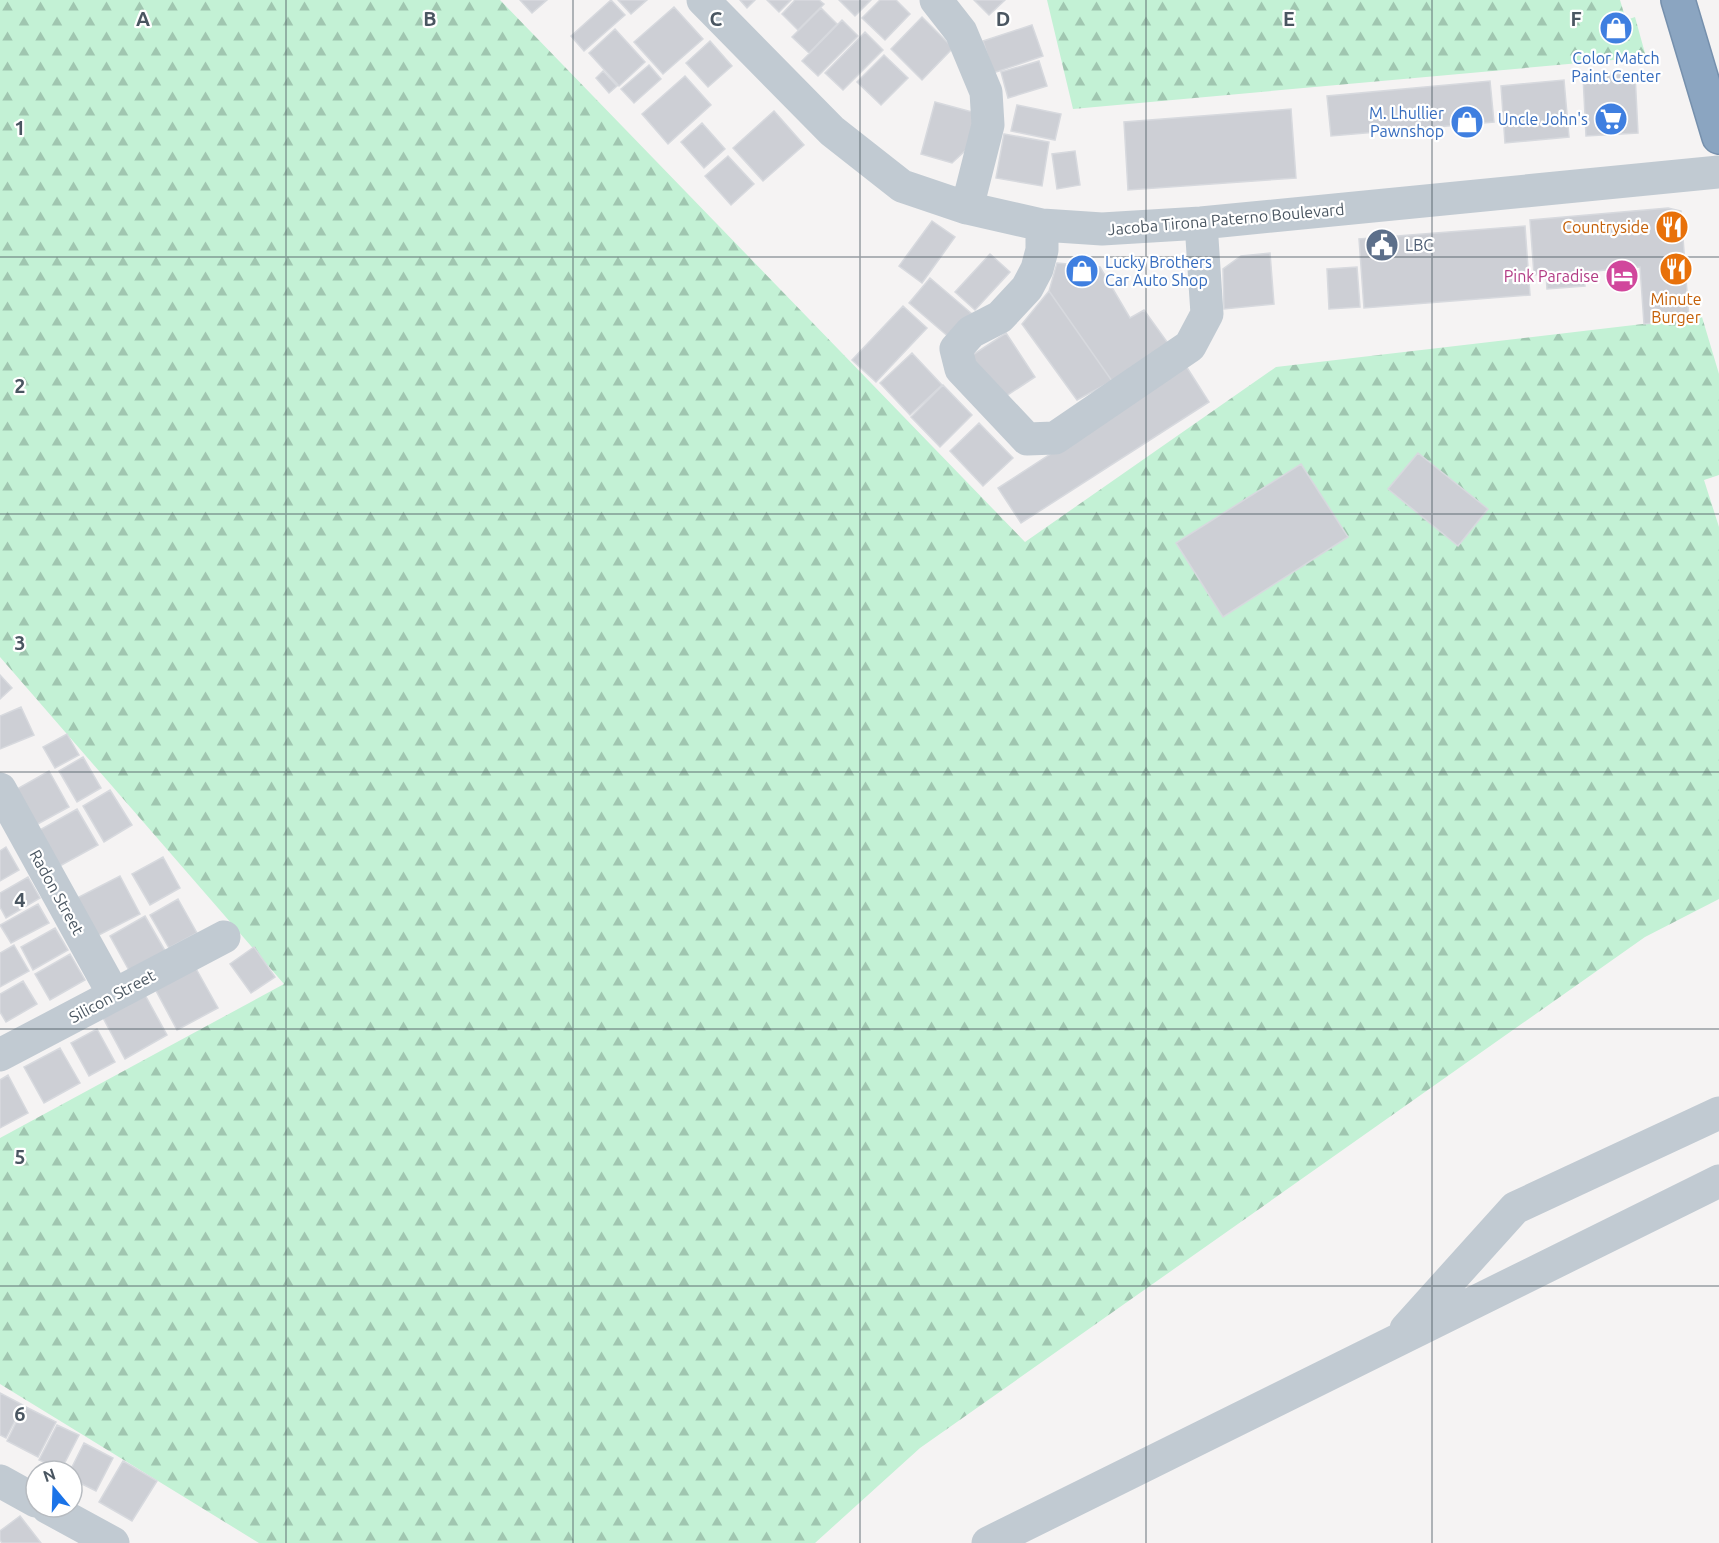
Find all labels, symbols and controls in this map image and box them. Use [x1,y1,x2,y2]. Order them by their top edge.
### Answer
text: A [136,7,150,30]
text: B [423,7,437,30]
text: C [710,7,723,30]
text: D [996,7,1010,30]
text: E [1283,7,1295,30]
text: F [1570,7,1582,30]
shop icon: Color Match Paint Center [1598,10,1634,46]
place label: Color Match Paint Center [1571,49,1661,85]
supermarket icon: Uncle John's [1593,101,1629,137]
place label: M. Lhullier Pawnshop [1369,104,1444,140]
shop icon: M. Lhullier Pawnshop [1449,104,1485,140]
place label: Uncle John's [1498,110,1588,128]
text: 1 [14,116,26,139]
street label: Jacoba Tirona Paterno Boulevard [1107,200,1345,238]
restaurant icon: Countryside [1654,209,1690,245]
place label: Countryside [1562,218,1649,236]
public building icon: LBC [1364,227,1400,263]
place label: LBC [1405,236,1433,254]
restaurant icon: Minute Burger [1658,251,1694,287]
shop icon: Lucky Brothers Car Auto Shop [1064,253,1100,289]
place label: Lucky Brothers Car Auto Shop [1105,253,1212,289]
hotel icon: Pink Paradise [1604,258,1640,294]
place label: Pink Paradise [1504,267,1599,285]
place label: Minute Burger [1650,290,1702,326]
text: 2 [14,374,26,397]
text: 3 [14,631,26,654]
street label: Radon Street [26,846,88,938]
text: 4 [14,888,26,911]
street label: Silicon Street [66,966,159,1026]
text: 5 [14,1145,26,1168]
text: 6 [14,1402,26,1425]
north arrow [24,1459,84,1519]
text: N [41,1464,58,1485]

